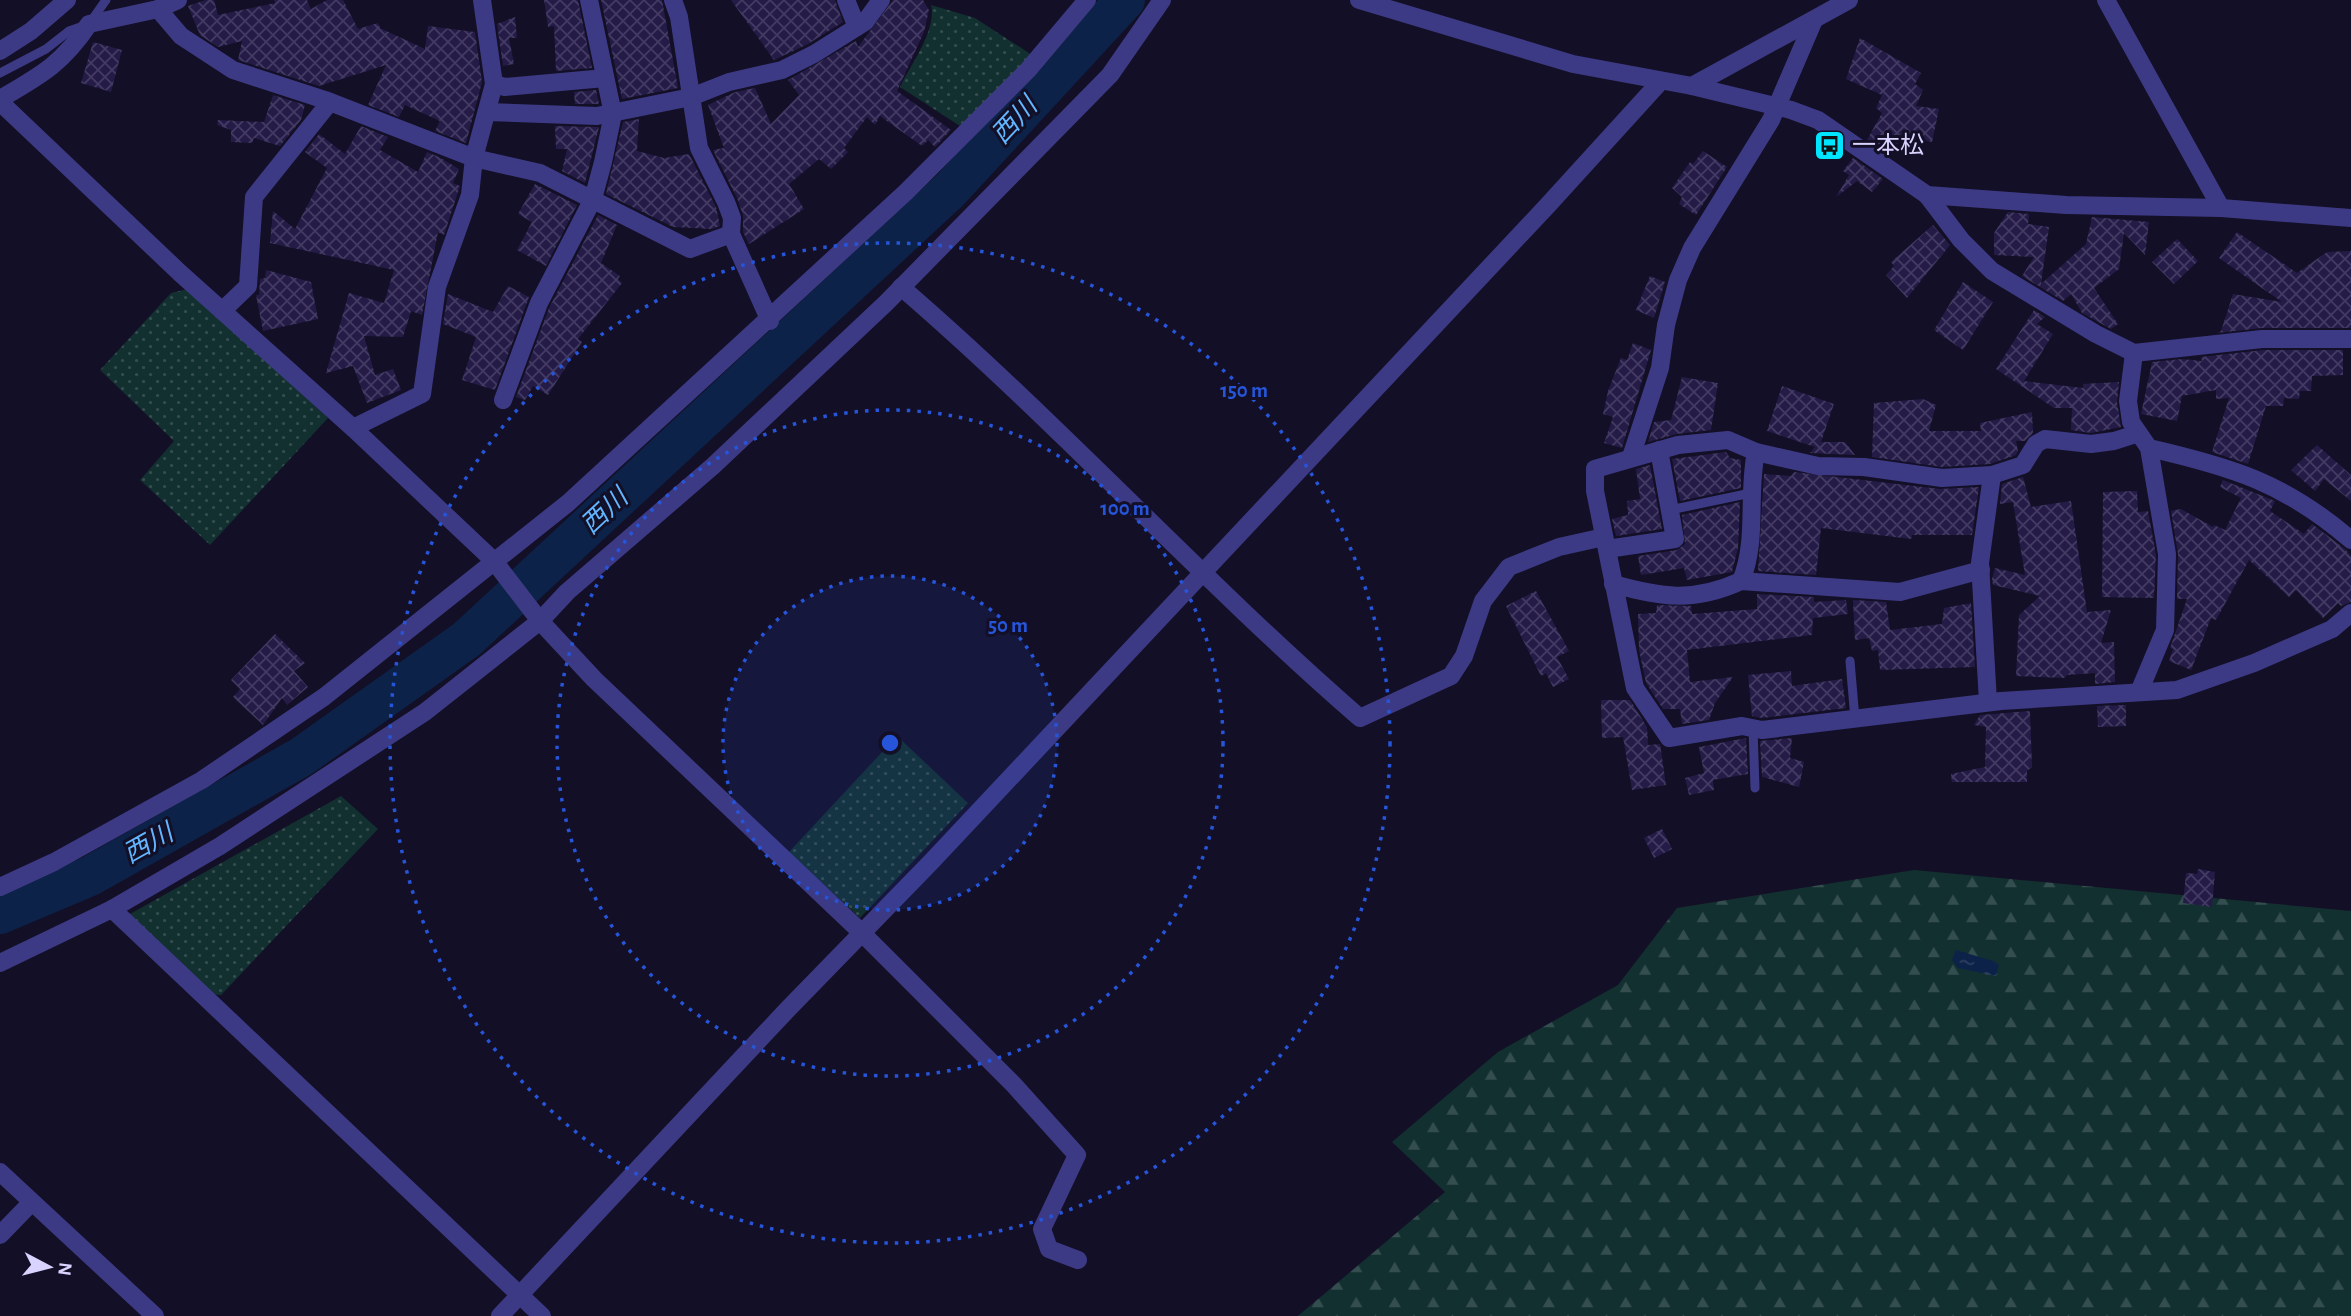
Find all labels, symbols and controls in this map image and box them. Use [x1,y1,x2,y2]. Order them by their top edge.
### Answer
water label: 西川 [987,91,1044,149]
bus stop icon: 一本松 [1812,128,1846,162]
place label: 一本松 [1852,132,1924,158]
text: 150 m [1220,380,1268,401]
water label: 西川 [577,482,635,539]
text: 100 m [1100,498,1150,519]
text: 50 m [988,615,1028,636]
centre of rings [878,731,902,755]
water label: 西川 [119,818,180,868]
north arrow [14,1232,84,1302]
text: N [54,1261,75,1277]

